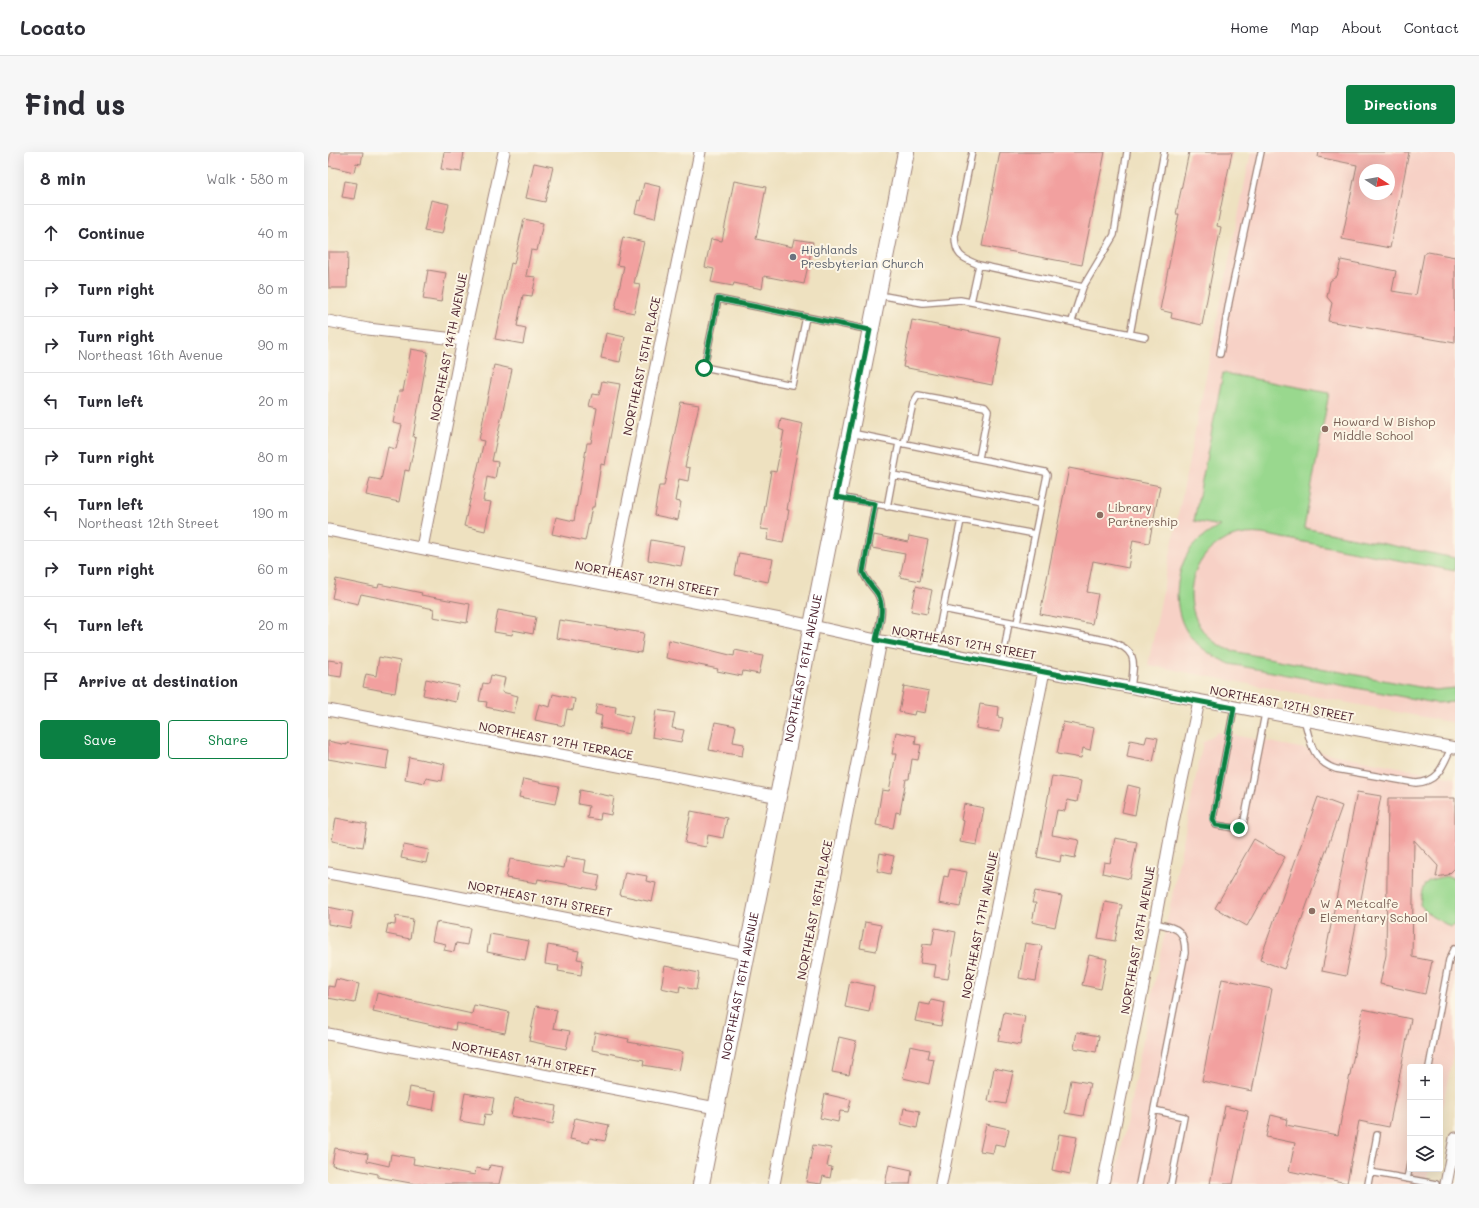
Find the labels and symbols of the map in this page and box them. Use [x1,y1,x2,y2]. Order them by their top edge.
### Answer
north arrow [1359,164,1395,200]
place label: Highlands Presbyterian Church [801,241,924,271]
marker: Highlands Presbyterian Church [788,252,798,262]
street label: NORTHEAST 14TH AVENUE [426,272,470,422]
street label: NORTHEAST 15TH PLACE [618,295,664,437]
route start [695,359,713,377]
place label: Howard W Bishop Middle School [1333,413,1436,443]
marker: Howard W Bishop Middle School [1320,424,1330,434]
place label: Library Partnership [1108,499,1178,529]
marker: Library Partnership [1095,510,1105,520]
street label: NORTHEAST 12TH STREET [574,556,721,600]
street label: NORTHEAST 16TH AVENUE [780,592,825,743]
street label: NORTHEAST 12TH STREET [891,621,1038,663]
street label: NORTHEAST 12TH STREET [1209,681,1356,725]
street label: NORTHEAST 12TH TERRACE [478,717,635,763]
route end [1230,819,1248,837]
street label: NORTHEAST 16TH PLACE [793,838,835,981]
street label: NORTHEAST 17TH AVENUE [957,850,1001,1000]
street label: NORTHEAST 18TH AVENUE [1116,864,1158,1015]
street label: NORTHEAST 13TH STREET [467,876,614,920]
place label: W A Metcalfe Elementary School [1320,895,1428,925]
marker: W A Metcalfe Elementary School [1307,906,1317,916]
street label: NORTHEAST 16TH AVENUE [717,910,762,1061]
street label: NORTHEAST 14TH STREET [451,1036,598,1080]

